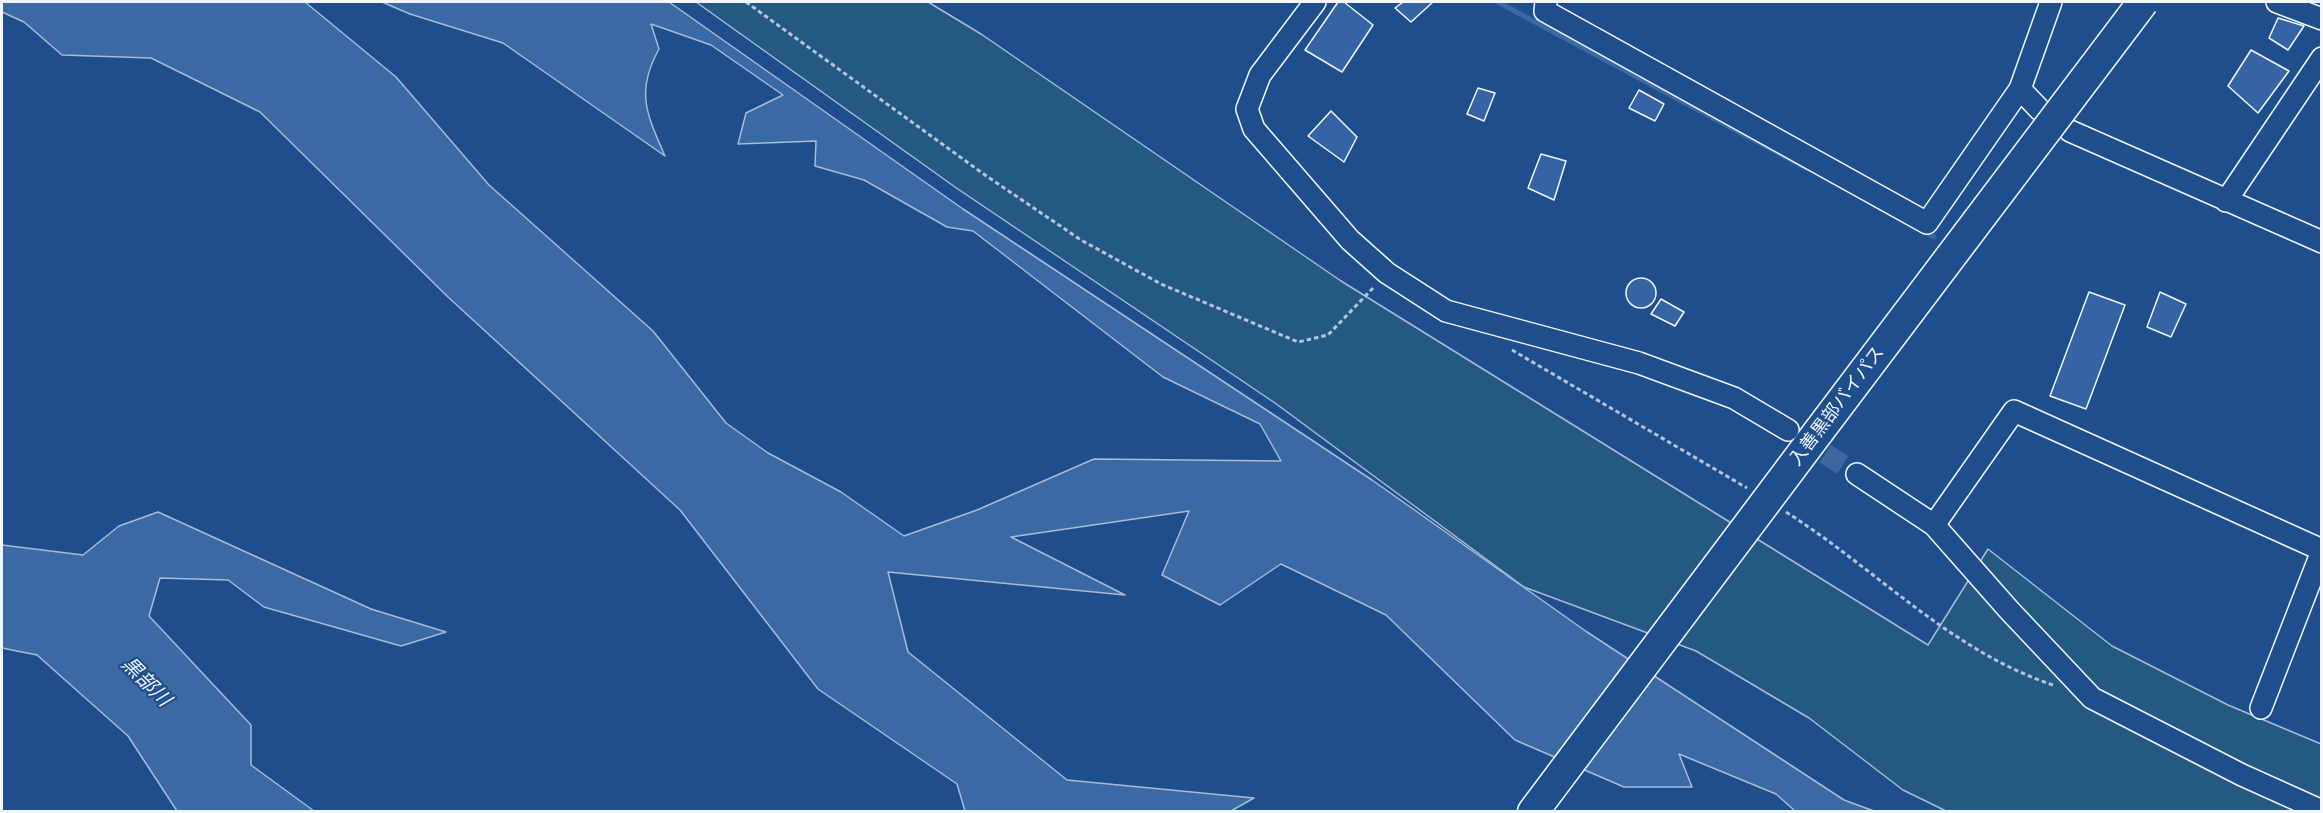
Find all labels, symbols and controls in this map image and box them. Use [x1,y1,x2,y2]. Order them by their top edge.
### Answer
street label: 入善黒部バイパス [1785,342,1889,470]
water label: 黒部川 [116,652,176,712]

